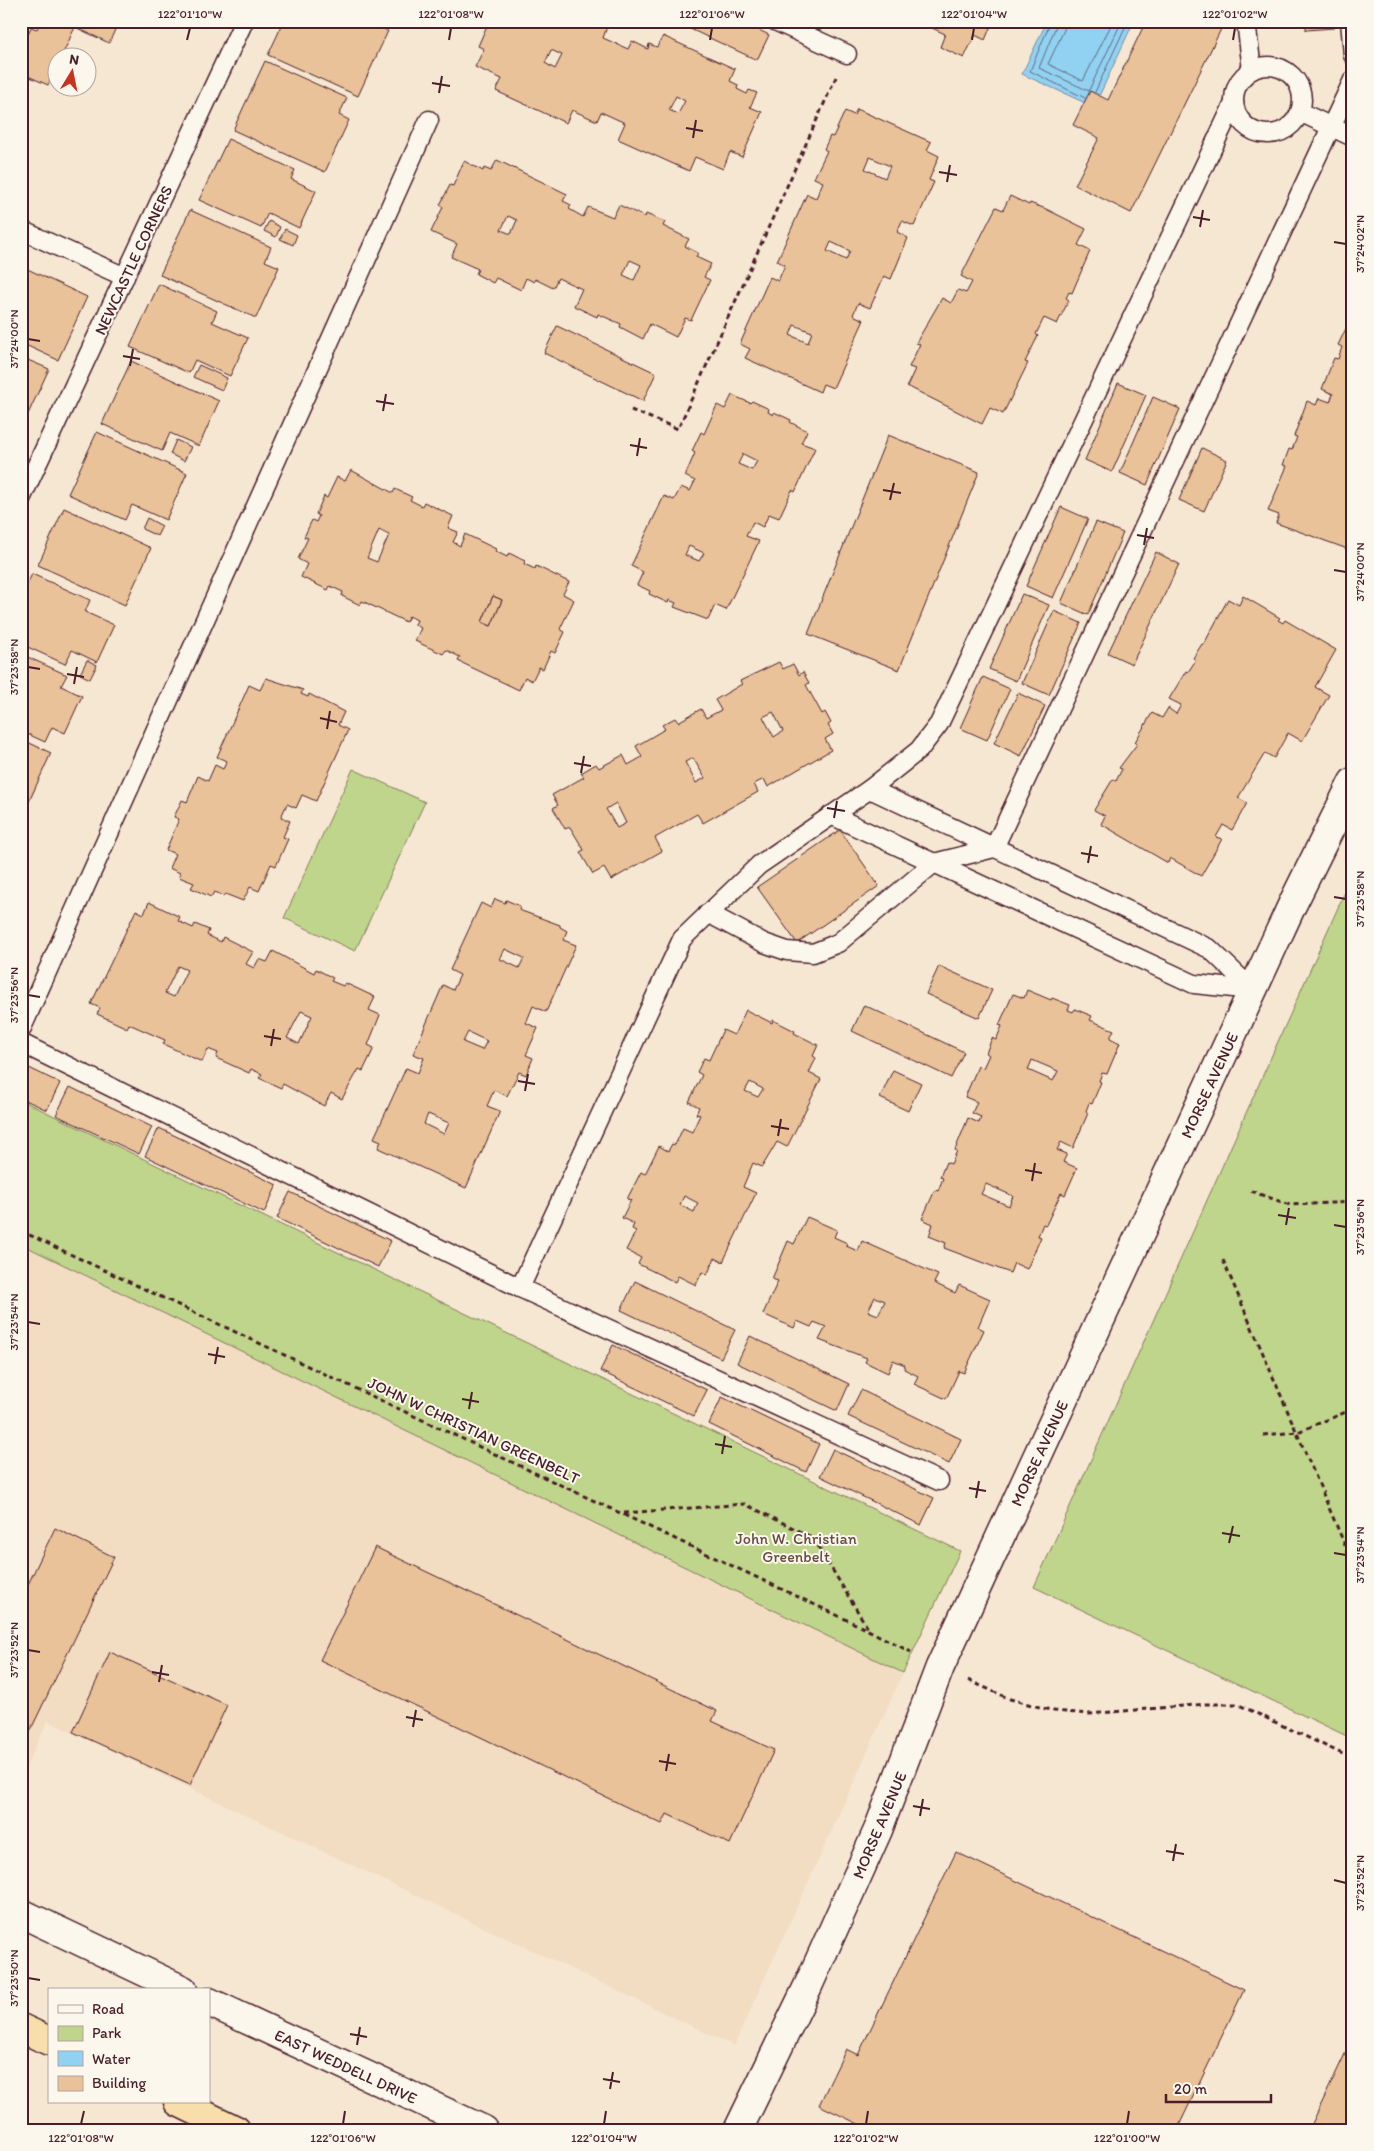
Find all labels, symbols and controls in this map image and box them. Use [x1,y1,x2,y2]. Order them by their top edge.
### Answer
text: 122°01'10"W [158,7,222,21]
text: 122°01'08"W [418,7,484,21]
text: 122°01'06"W [679,7,745,21]
text: 122°01'04"W [941,7,1007,21]
text: 122°01'02"W [1202,7,1268,21]
north arrow [48,48,98,98]
text: N [68,50,80,69]
street label: NEWCASTLE CORNERS [90,183,176,338]
text: 37°24'02"N [1353,215,1367,273]
text: 37°24'00"N [7,309,21,369]
text: 37°24'00"N [1353,542,1367,602]
text: 37°23'58"N [7,639,21,695]
text: 37°23'58"N [1353,871,1367,927]
text: 37°23'56"N [7,967,21,1023]
street label: MORSE AVENUE [1177,1029,1242,1141]
text: 37°23'56"N [1353,1199,1367,1255]
text: 37°23'54"N [7,1293,21,1351]
street label: JOHN W CHRISTIAN GREENBELT [365,1373,583,1488]
street label: MORSE AVENUE [1007,1397,1072,1509]
text: 37°23'54"N [1353,1526,1367,1584]
park label: John W. Christian Greenbelt [735,1529,857,1566]
text: 37°23'52"N [7,1622,21,1678]
street label: MORSE AVENUE [848,1769,911,1882]
text: 37°23'52"N [1353,1855,1367,1911]
text: 37°23'50"N [7,1949,21,2007]
legend [48,1988,210,2104]
text: Road [92,2000,125,2018]
text: Park [92,2024,122,2042]
street label: EAST WEDDELL DRIVE [272,2025,420,2108]
text: Water [92,2050,131,2068]
scale bar [1166,2071,1272,2103]
text: Building [92,2074,146,2092]
text: 20 m [1174,2080,1208,2098]
text: 122°01'08"W [48,2131,114,2145]
text: 122°01'06"W [310,2131,376,2145]
text: 122°01'04"W [571,2131,637,2145]
text: 122°01'02"W [833,2131,899,2145]
text: 122°01'00"W [1094,2131,1160,2145]

